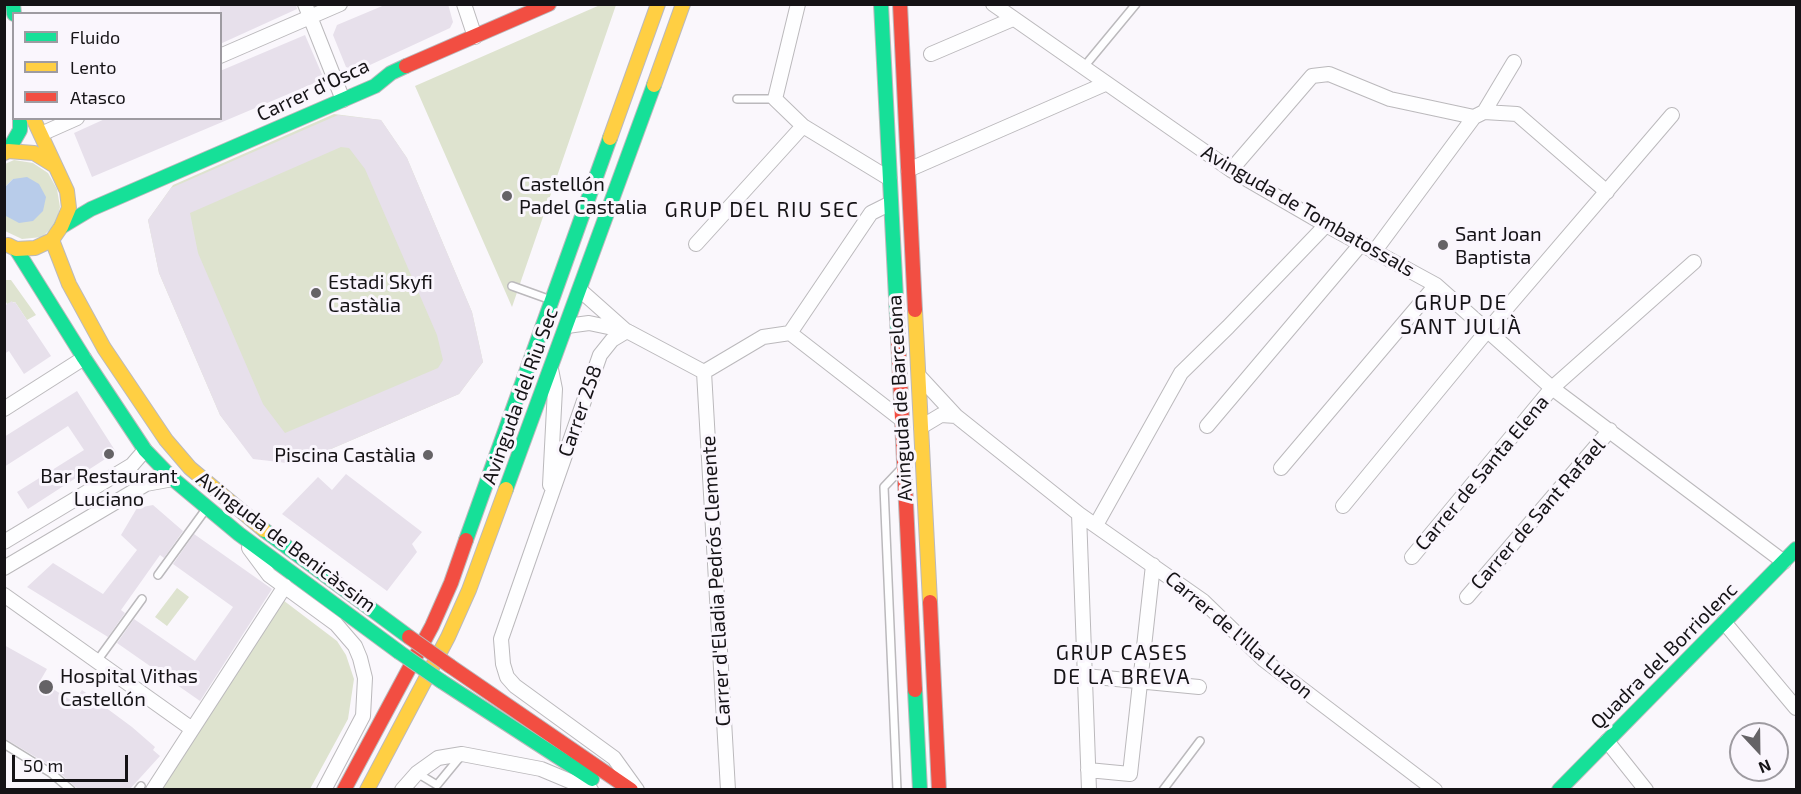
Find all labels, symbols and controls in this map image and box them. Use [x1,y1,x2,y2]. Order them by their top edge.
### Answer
legend [12,12,222,120]
text: Fluido [70,26,120,48]
street label: Carrer d'Osca [253,53,373,127]
text: Lento [70,56,116,78]
text: Atasco [70,86,126,108]
street label: Avinguda de Tombatossals [1197,140,1419,282]
place label: Castellón Padel Castalia [519,172,647,219]
marker: Castellón Padel Castalia [500,189,514,203]
district label: GRUP DEL RIU SEC [665,197,859,223]
place label: Sant Joan Baptista [1455,222,1542,269]
marker: Sant Joan Baptista [1436,238,1450,252]
place label: Estadi Skyfi Castàlia [328,270,433,317]
marker: Estadi Skyfi Castàlia [309,286,323,300]
district label: GRUP DE SANT JULIÀ [1400,290,1522,340]
street label: Avinguda de Barcelona [883,294,917,502]
street label: Avinguda del Riu Sec [477,304,563,488]
street label: Carrer 258 [553,362,607,460]
street label: Carrer de Santa Elena [1410,390,1554,556]
street label: Carrer de Sant Rafael [1466,433,1610,595]
street label: Carrer d'Eladia Pedrós Clemente [696,435,736,727]
place label: Piscina Castàlia [274,443,416,467]
marker: Bar Restaurant Luciano [102,447,116,461]
marker: Piscina Castàlia [421,448,435,462]
place label: Bar Restaurant Luciano [40,464,178,511]
street label: Avinguda de Benicàssim [191,467,381,617]
street label: Carrer de l'Illa Luzon [1160,566,1318,704]
street label: Quadra del Borriolenc [1586,578,1742,734]
district label: GRUP CASES DE LA BREVA [1053,640,1191,690]
place label: Hospital Vithas Castellón [60,664,198,711]
marker: Hospital Vithas Castellón [37,678,55,696]
north arrow [1729,722,1789,782]
scale bar [15,743,130,781]
text: 50 m [23,754,63,776]
text: N [1756,756,1774,778]

